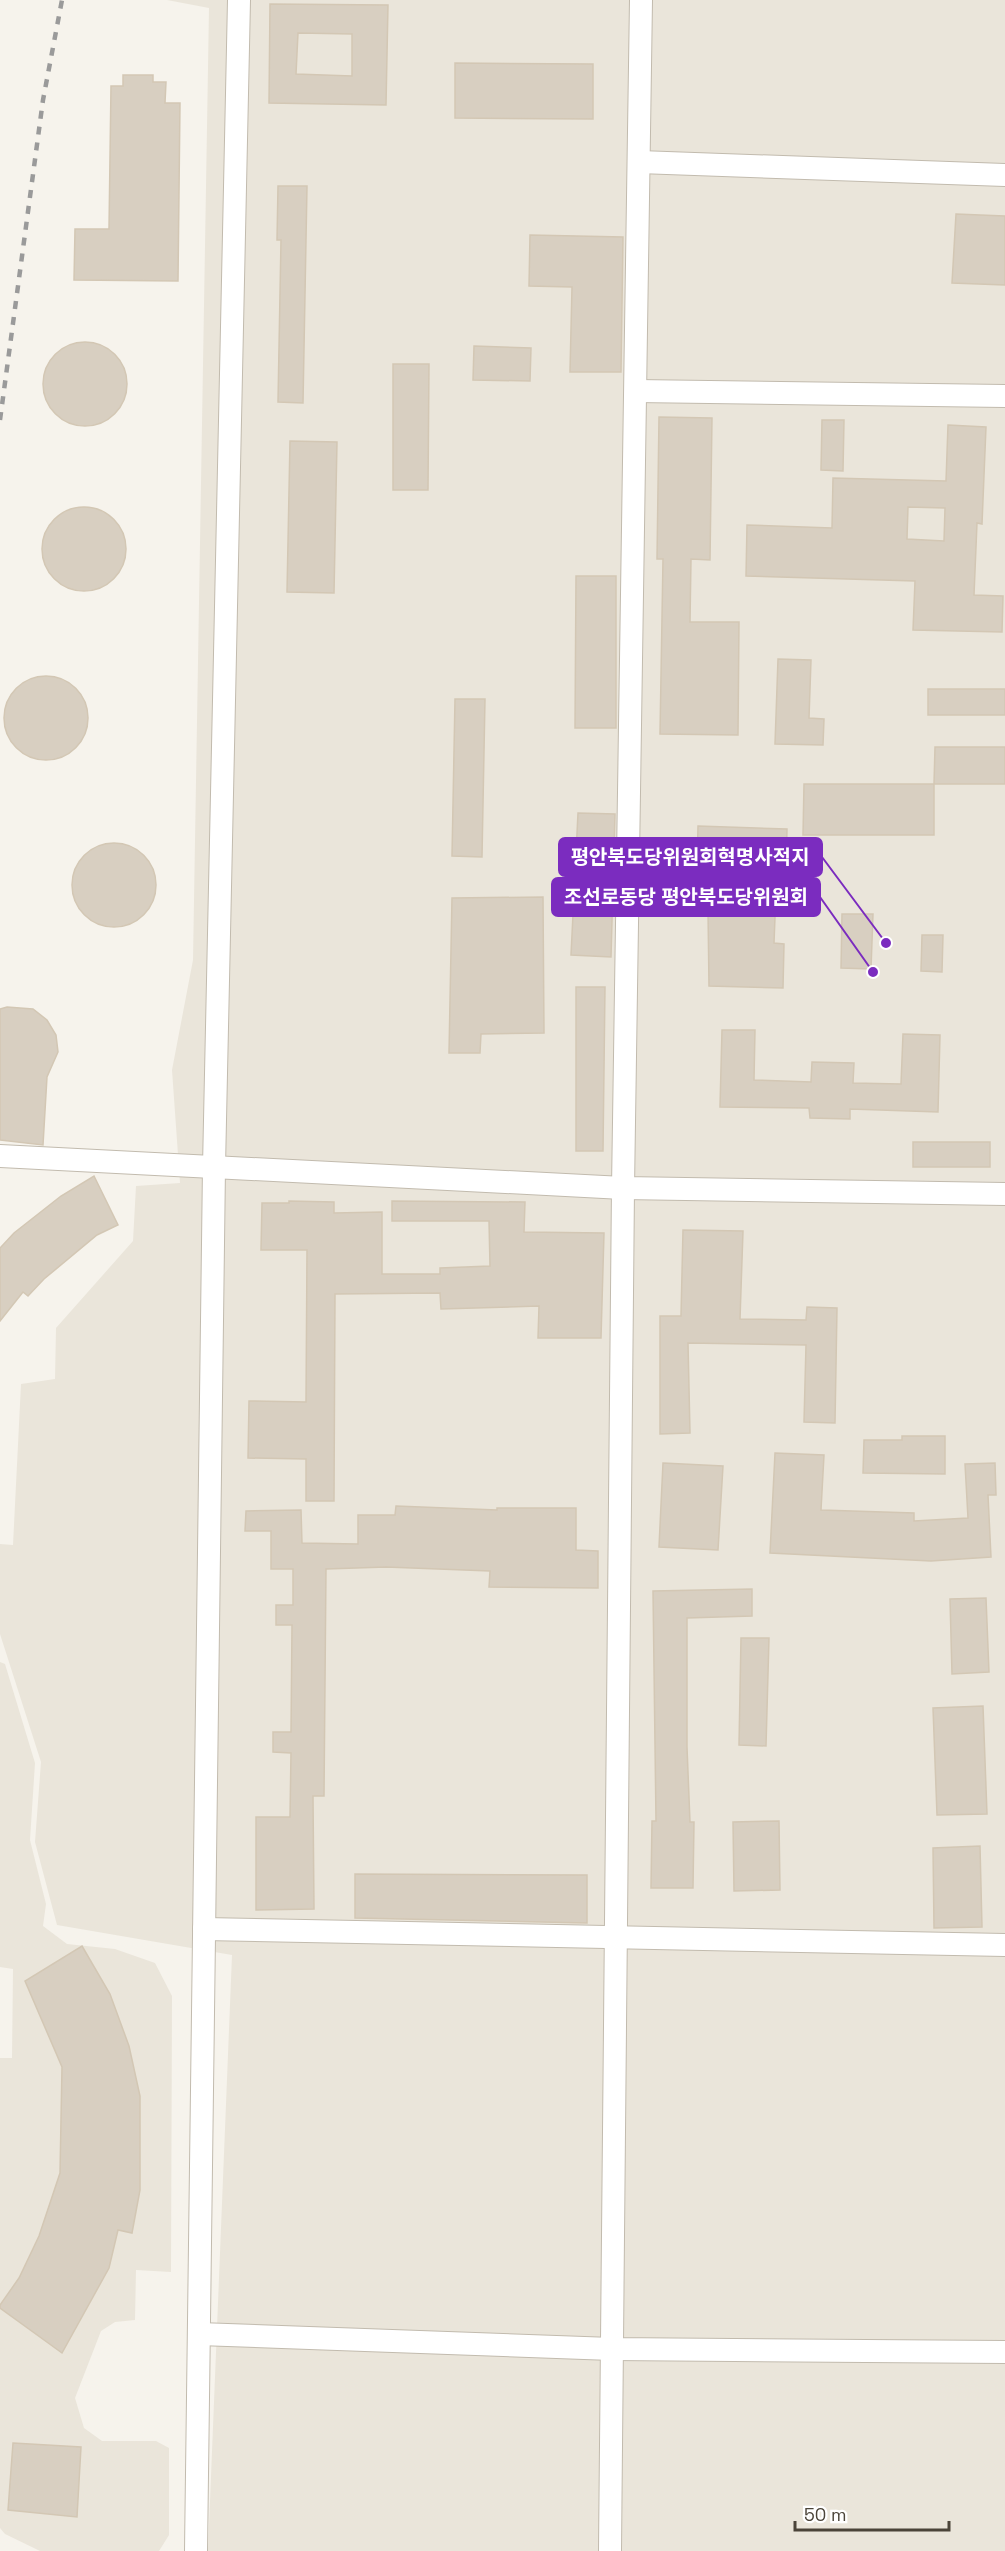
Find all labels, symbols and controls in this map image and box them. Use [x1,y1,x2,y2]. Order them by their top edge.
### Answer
callout: 평안북도당위원회혁명사적지 [559,838,822,876]
text: 평안북도당위원회혁명사적지 [570,844,810,870]
callout: 조선로동당 평안북도당위원회 [552,878,820,916]
text: 조선로동당 평안북도당위원회 [564,884,808,910]
scale bar [795,2494,950,2532]
text: 50 m [804,2503,846,2526]

